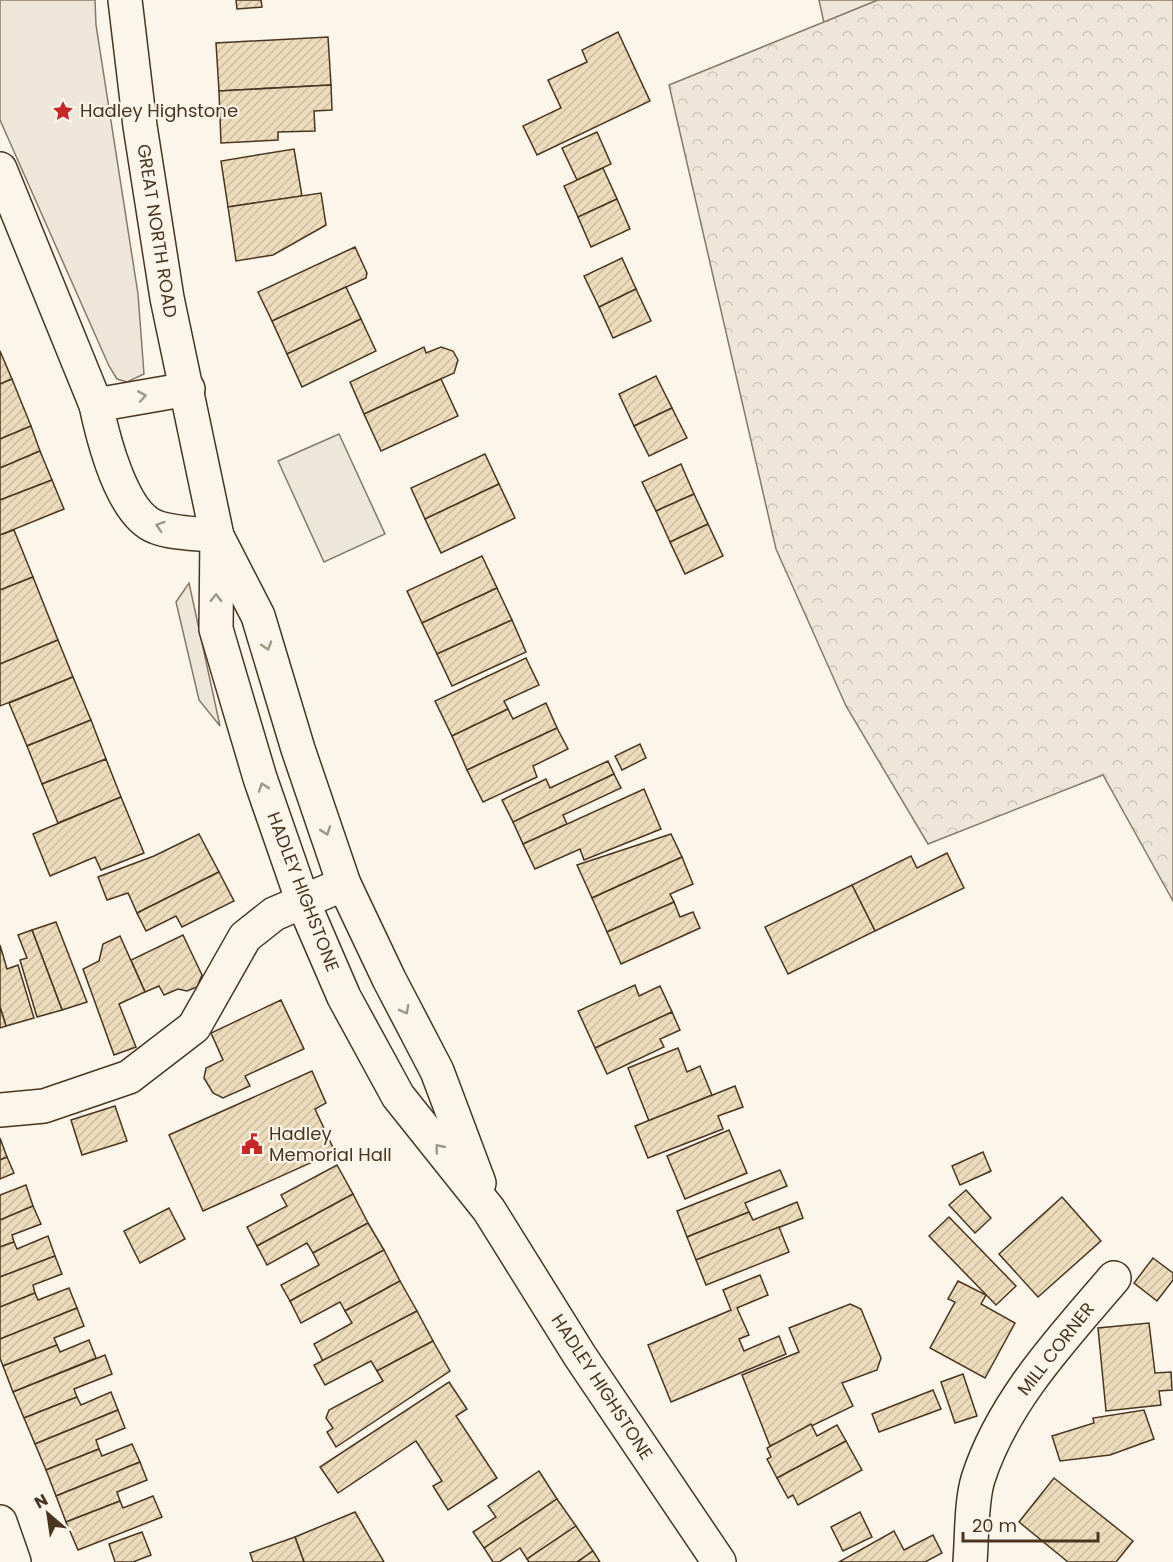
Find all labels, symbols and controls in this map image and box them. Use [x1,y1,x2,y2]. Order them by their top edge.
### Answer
place label: Hadley Highstone [80,98,238,123]
place icon: Hadley Highstone [51,99,75,123]
street label: GREAT NORTH ROAD [131,142,184,320]
one-way arrow [137,391,146,403]
one-way arrow [155,521,165,533]
one-way arrow [210,594,222,603]
one-way arrow [260,640,272,651]
one-way arrow [257,782,270,792]
street label: HADLEY HIGHSTONE [261,808,345,975]
one-way arrow [319,826,332,836]
one-way arrow [398,1003,409,1014]
place label: Hadley Memorial Hall [269,1121,392,1167]
public building icon: Hadley Memorial Hall [240,1132,264,1156]
one-way arrow [436,1144,447,1155]
street label: MILL CORNER [1011,1297,1100,1401]
street label: HADLEY HIGHSTONE [546,1309,659,1465]
north arrow [18,1484,78,1544]
text: N [30,1488,52,1514]
scale bar [963,1505,1098,1543]
text: 20 m [972,1513,1017,1538]

